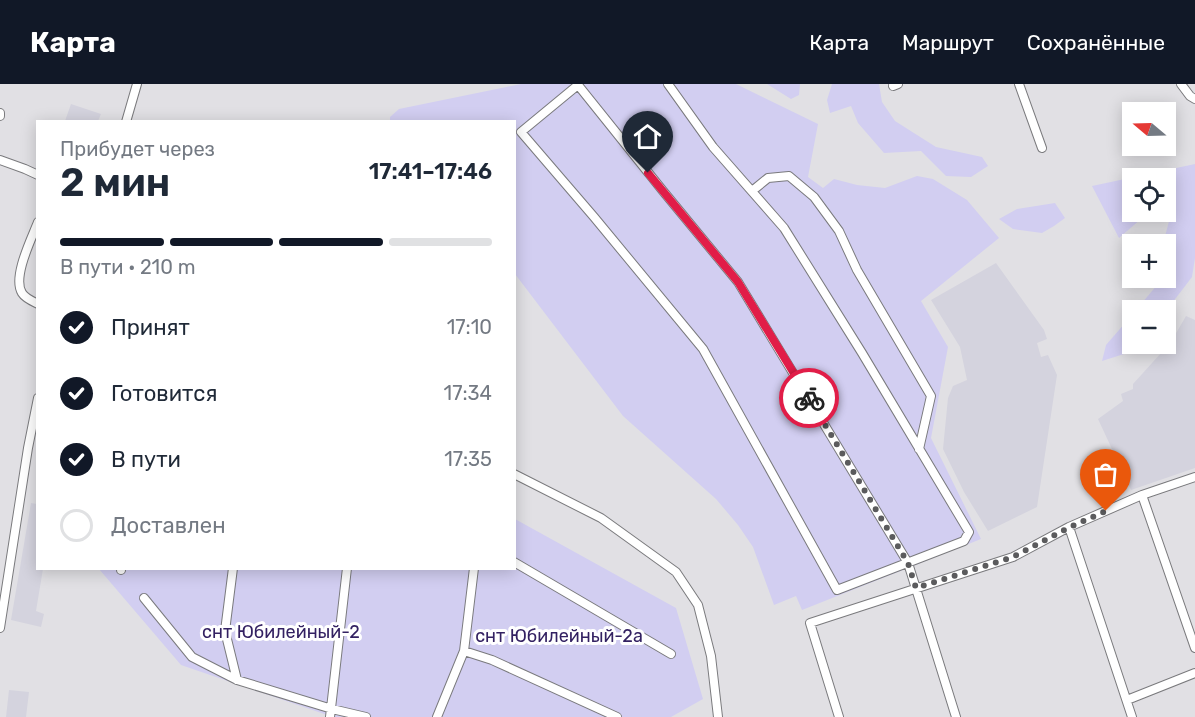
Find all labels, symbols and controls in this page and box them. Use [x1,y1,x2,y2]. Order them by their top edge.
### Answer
text: Карта [30,26,116,59]
text: Карта [809,30,869,55]
text: Маршрут [902,30,994,55]
text: Сохранённые [1027,30,1165,55]
north arrow [1122,102,1176,156]
map controls [1122,102,1176,354]
pin [622,111,673,173]
icon: home [631,120,664,153]
text: Прибудет через [60,137,215,161]
text: 17:41–17:46 [369,158,492,185]
text: 2 мин [60,160,170,206]
button: locate [1122,168,1176,222]
button: + [1122,234,1176,288]
text: В пути · 210 m [60,255,196,279]
button: − [1122,300,1176,354]
icon: check [60,311,93,344]
text: Принят [111,314,190,341]
text: 17:10 [447,315,492,339]
courier [779,368,839,428]
icon: check [60,377,93,410]
text: Готовится [111,380,217,407]
text: 17:34 [444,381,492,405]
icon: bike [793,382,826,415]
icon: check [60,443,93,476]
text: В пути [111,446,181,473]
text: 17:35 [444,447,492,471]
pin [1080,449,1131,511]
icon: bag [1089,458,1122,491]
text: Доставлен [111,512,226,539]
park label: снт Юбилейный-2 [202,621,360,643]
park label: снт Юбилейный-2а [475,625,643,647]

